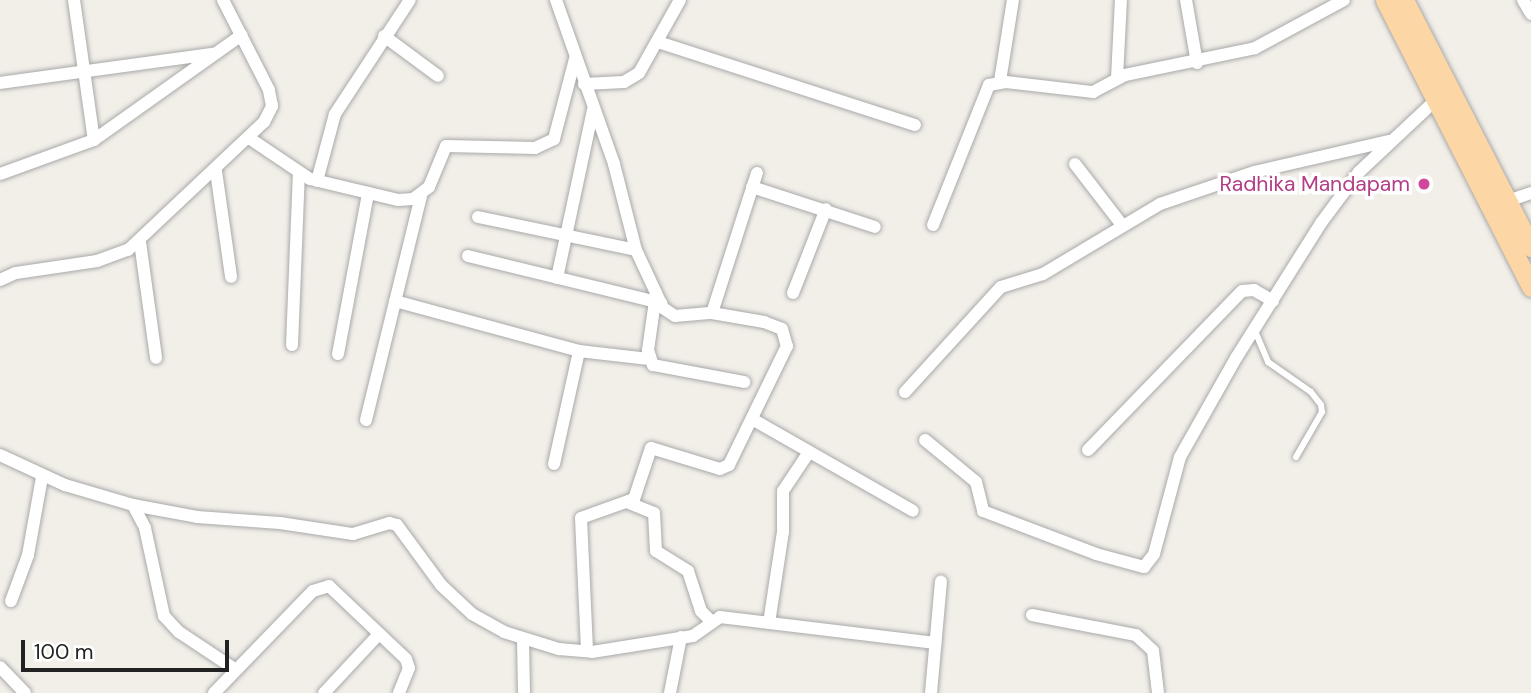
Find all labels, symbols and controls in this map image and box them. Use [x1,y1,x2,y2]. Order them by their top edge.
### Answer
place label: Radhika Mandapam [1220,171,1410,197]
marker: Radhika Mandapam [1416,176,1432,192]
scale bar [24,626,233,670]
text: 100 m [34,638,94,666]

